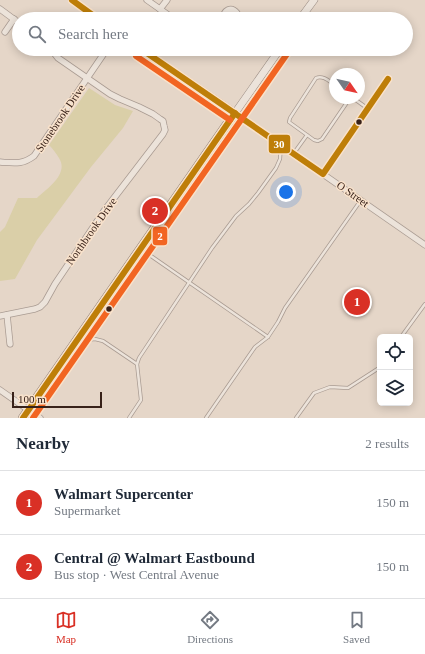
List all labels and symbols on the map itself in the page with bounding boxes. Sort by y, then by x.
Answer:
north arrow [329,68,365,104]
street label: Stonebrook Drive [33,82,87,154]
unlabelled marker [354,117,364,127]
line badge: 30 [268,134,291,154]
text: 30 [274,138,285,150]
street label: O Street [335,179,371,209]
your location [276,182,296,202]
street label: Northbrook Drive [63,195,119,267]
pin: 2 [142,196,168,226]
line badge: 2 [152,226,168,246]
text: 2 [157,230,163,242]
pin: 1 [344,287,370,317]
unlabelled marker [104,304,114,314]
scale bar [12,390,102,409]

